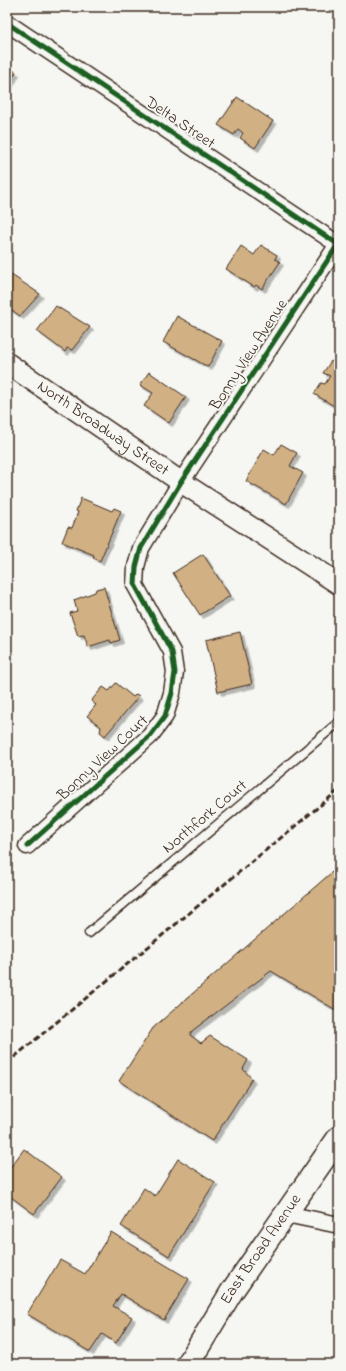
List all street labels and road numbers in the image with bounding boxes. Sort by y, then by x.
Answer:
street label: Delta Street [139,90,220,156]
street label: Bonny View Avenue [203,294,294,416]
street label: North Broadway Street [32,375,174,483]
street label: Bonny View Court [51,709,154,807]
street label: Northfork Court [157,774,253,860]
street label: East Broad Avenue [215,1189,308,1309]

